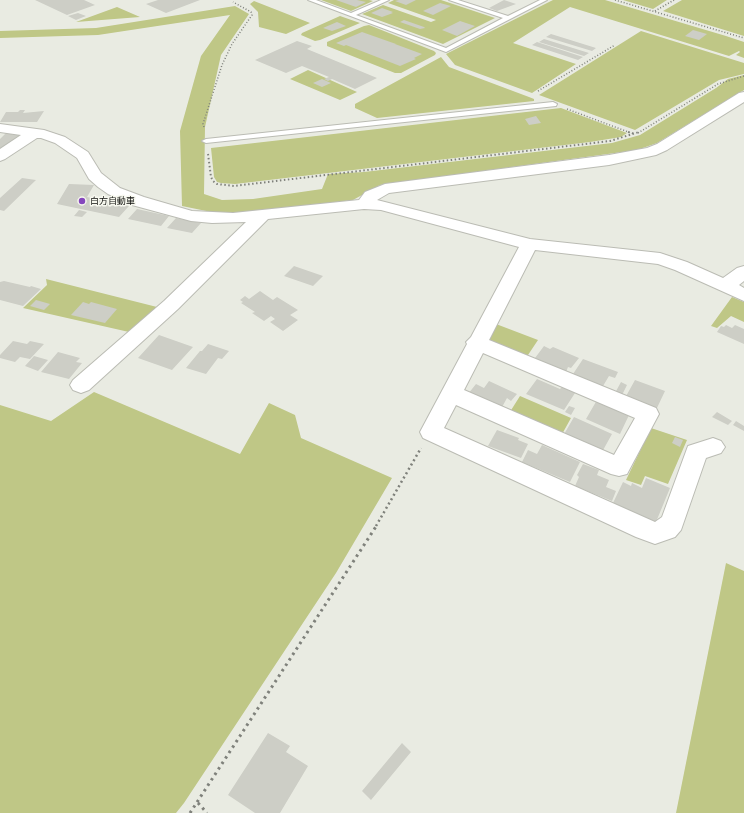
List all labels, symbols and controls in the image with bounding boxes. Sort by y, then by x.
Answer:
marker: 白方自動車 [77,196,87,206]
place label: 白方自動車 [90,196,135,206]

